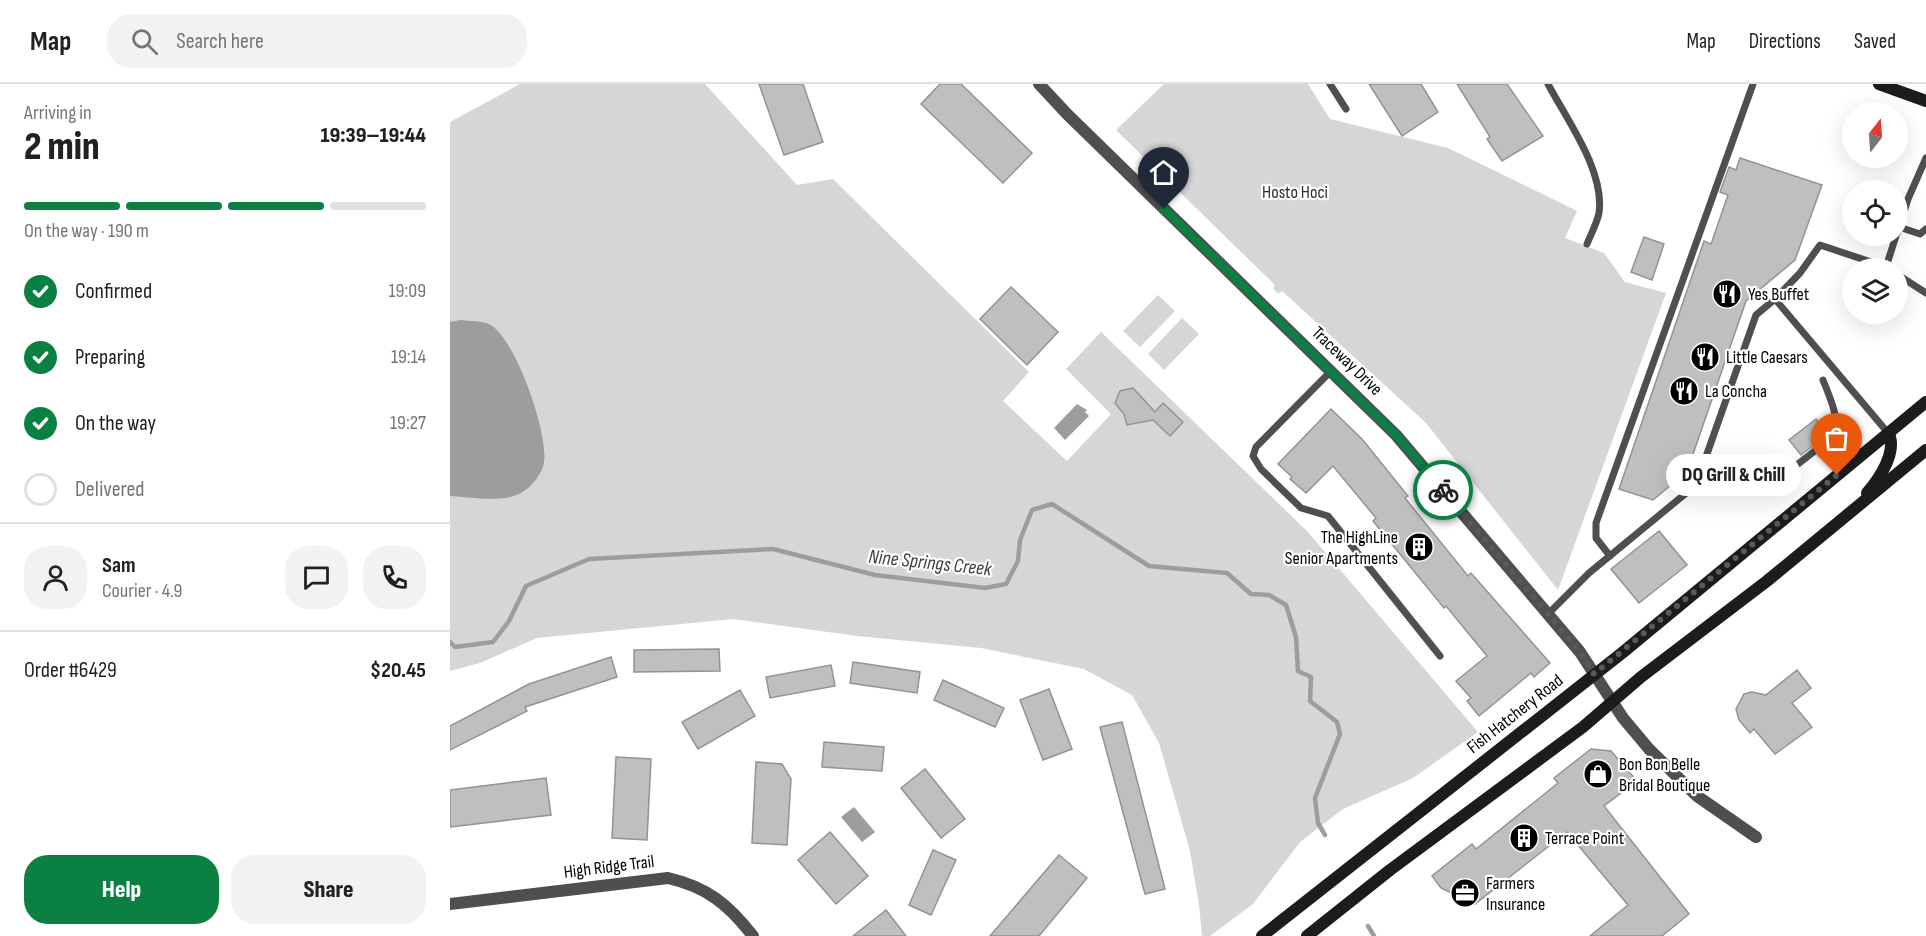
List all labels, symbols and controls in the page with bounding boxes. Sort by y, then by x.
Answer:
search box [107,14,527,68]
text: Map [30,25,71,58]
icon: search [128,25,161,58]
text: Search here [176,28,264,55]
text: Map [1686,29,1716,54]
text: Directions [1749,29,1821,54]
text: Saved [1854,29,1896,54]
text: Arriving in [24,101,92,125]
north arrow [1842,102,1908,168]
map controls [1842,102,1908,324]
text: 19:39–19:44 [321,122,426,149]
text: 2 min [24,124,100,171]
pin [1138,147,1189,209]
icon: home [1147,156,1180,189]
button: locate [1842,180,1908,246]
park label: Hosto Hoci [1262,182,1328,203]
text: On the way · 190 m [24,219,149,243]
button: layers [1842,258,1908,324]
icon: check [24,275,57,308]
text: Confirmed [75,278,152,305]
restaurant icon: Yes Buffet [1711,278,1743,310]
text: 19:09 [389,279,426,303]
place label: Yes Buffet [1748,284,1810,305]
street label: Traceway Drive [1307,322,1387,400]
icon: check [24,341,57,374]
restaurant icon: Little Caesars [1689,341,1721,373]
text: Preparing [75,344,145,371]
text: 19:14 [391,345,426,369]
place label: Little Caesars [1726,347,1808,368]
restaurant icon: La Concha [1668,375,1700,407]
place label: La Concha [1705,381,1767,402]
icon: check [24,407,57,440]
text: On the way [75,410,156,437]
text: 19:27 [390,411,426,435]
pin [1811,413,1862,475]
icon: bag [1820,422,1853,455]
callout: DQ Grill & Chill [1666,454,1801,496]
courier [1413,460,1473,520]
text: DQ Grill & Chill [1682,463,1785,487]
icon: bike [1427,474,1460,507]
text: Delivered [75,476,144,503]
place label: The HighLine Senior Apartments [1285,527,1398,569]
building icon: The HighLine Senior Apartments [1403,531,1435,563]
water label: Nine Springs Creek [867,545,993,581]
button: person [24,546,87,609]
button: chat [285,546,348,609]
button: phone [363,546,426,609]
text: Sam [102,552,136,579]
text: Courier · 4.9 [102,579,182,603]
text: Order #6429 [24,657,117,684]
text: $20.45 [370,657,426,684]
street label: Fish Hatchery Road [1463,670,1567,758]
place label: Bon Bon Belle Bridal Boutique [1619,754,1710,796]
shop icon: Bon Bon Belle Bridal Boutique [1582,758,1614,790]
building icon: Terrace Point [1508,822,1540,854]
place label: Terrace Point [1545,828,1625,849]
street label: High Ridge Trail [563,851,655,883]
button: Help [24,855,219,924]
button: Share [231,855,426,924]
place label: Farmers Insurance [1486,873,1545,915]
office icon: Farmers Insurance [1449,877,1481,909]

